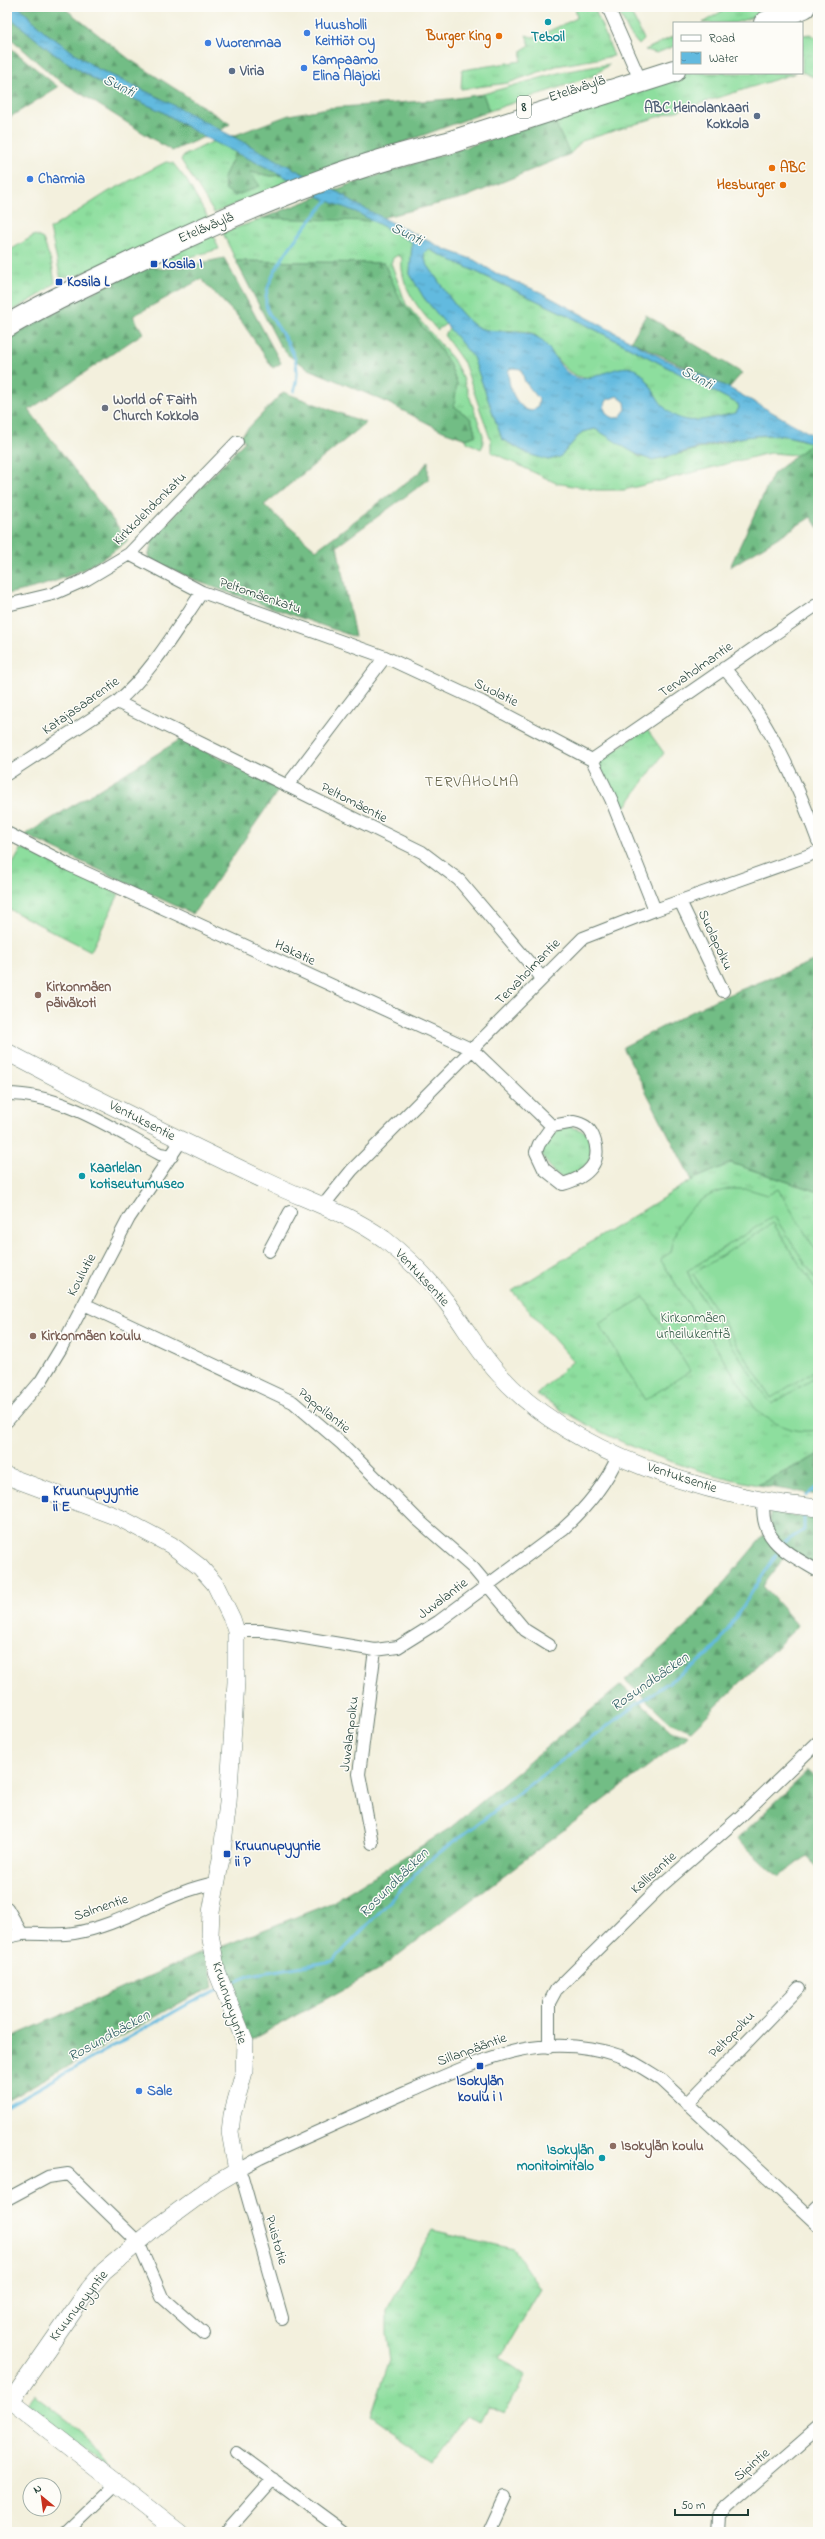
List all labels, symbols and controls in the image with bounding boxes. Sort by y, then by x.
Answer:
place label: Huusholli Keittiöt Oy [315,15,375,54]
marker: Teboil [543,17,553,27]
legend [673,22,803,74]
place label: Burger King [425,26,492,49]
place label: Teboil [531,27,566,48]
marker: Huusholli Keittiöt Oy [302,28,312,38]
text: Road [709,30,735,48]
marker: Burger King [494,31,504,41]
place label: Vuorenmaa [215,33,282,54]
marker: Vuorenmaa [203,38,213,48]
place label: Kampaamo Elina Alajoki [312,50,381,87]
text: Water [709,50,738,68]
place label: Viria [239,61,265,82]
marker: Kampaamo Elina Alajoki [299,63,309,73]
marker: Viria [227,66,237,76]
water label: Sunti [99,69,140,104]
street label: Eteläväylä [546,70,608,109]
road number: 8 [517,96,531,118]
place label: ABC Heinolankaari Kokkola [644,98,749,135]
marker: ABC Heinolankaari Kokkola [752,111,762,121]
place label: ABC [780,158,806,179]
marker: ABC [767,163,777,173]
place label: Charmia [38,169,86,190]
marker: Charmia [25,174,35,184]
place label: Hesburger [717,175,776,198]
marker: Hesburger [778,180,788,190]
street label: Eteläväylä [175,207,237,250]
water label: Sunti [387,217,428,252]
place label: Kosila I [162,254,202,275]
marker: Kosila I [149,259,159,269]
place label: Kosila L [67,272,110,293]
marker: Kosila L [54,277,64,287]
water label: Sunti [677,360,718,396]
place label: World of Faith Church Kokkola [113,390,199,427]
marker: World of Faith Church Kokkola [100,403,110,413]
street label: Kirkkolehdonkatu [108,467,192,551]
street label: Peltomäenkatu [216,572,304,620]
street label: Tervaholmantie [655,636,738,703]
street label: Katajasaarentie [38,671,125,740]
street label: Suolatie [470,673,522,713]
district label: TERVAHOLMA [425,771,519,793]
street label: Peltomäentie [317,777,392,829]
street label: Suolapolku [692,906,738,974]
street label: Tervaholmantie [490,933,566,1010]
street label: Hakatie [271,934,320,972]
place label: Kirkonmäen päiväkoti [46,977,111,1014]
marker: Kirkonmäen päiväkoti [33,990,43,1000]
street label: Ventuksentie [104,1095,180,1147]
place label: Kaarlelan kotiseutumuseo [90,1158,184,1195]
marker: Kaarlelan kotiseutumuseo [77,1171,87,1181]
street label: Ventuksentie [389,1244,455,1312]
street label: Koulutie [62,1249,102,1300]
park label: Kirkonmäen urheilukenttä [656,1308,730,1345]
place label: Kirkonmäen koulu [41,1326,141,1347]
marker: Kirkonmäen koulu [28,1331,38,1341]
street label: Pappilantie [293,1383,356,1439]
street label: Ventuksentie [643,1457,720,1499]
place label: Kruunupyyntie ii E [53,1481,139,1518]
marker: Kruunupyyntie ii E [40,1494,50,1504]
street label: Juvalantie [413,1573,473,1625]
water label: Rosundbäcken [606,1647,694,1717]
street label: Juvalanpolku [335,1695,365,1773]
place label: Kruunupyyntie ii P [235,1836,321,1873]
water label: Rosundbäcken [354,1843,434,1923]
street label: Kallisentie [626,1846,682,1899]
marker: Kruunupyyntie ii P [222,1849,232,1859]
street label: Salmentie [71,1889,132,1927]
street label: Kruunupyyntie [205,1959,252,2048]
water label: Rosundbäcken [64,2004,155,2068]
street label: Peltopolku [704,2007,760,2063]
street label: Sillanpääntie [434,2027,511,2072]
marker: Isokylän koulu i I [475,2061,485,2071]
place label: Isokylän koulu i I [456,2071,504,2108]
place label: Sale [147,2081,173,2102]
marker: Sale [134,2086,144,2096]
place label: Isokylän koulu [621,2136,704,2159]
place label: Isokylän monitoimitalo [517,2140,594,2177]
marker: Isokylän koulu [608,2141,618,2151]
marker: Isokylän monitoimitalo [597,2153,607,2163]
street label: Puistotie [259,2213,293,2268]
street label: Kruunupyyntie [44,2265,115,2347]
street label: Sipintie [729,2443,775,2487]
north arrow [22,2477,62,2517]
text: N [31,2480,45,2498]
scale bar [675,2491,748,2517]
text: 50 m [681,2497,705,2515]

